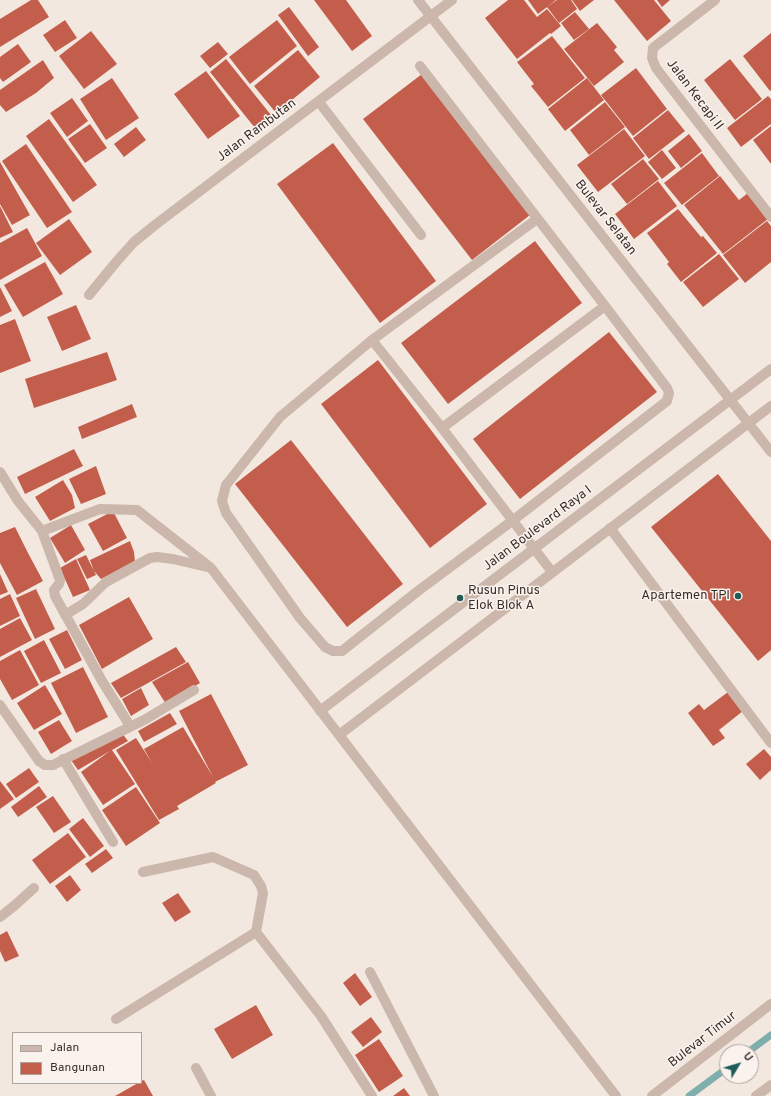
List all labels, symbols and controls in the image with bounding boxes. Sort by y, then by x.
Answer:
street label: Jalan Kecapi II [662,57,726,133]
street label: Jalan Rambutan [214,96,300,166]
street label: Bulevar Selatan [571,177,639,259]
street label: Jalan Boulevard Raya I [481,483,595,575]
place label: Rusun Pinus Elok Blok A [468,583,540,614]
place label: Apartemen TPI [641,588,730,604]
marker: Apartemen TPI [733,591,743,601]
marker: Rusun Pinus Elok Blok A [455,593,465,603]
street label: Bulevar Timur [666,1009,740,1071]
legend [12,1032,142,1084]
text: Jalan [50,1040,79,1056]
north arrow [719,1044,759,1084]
text: U [740,1050,756,1065]
text: Bangunan [50,1060,105,1076]

